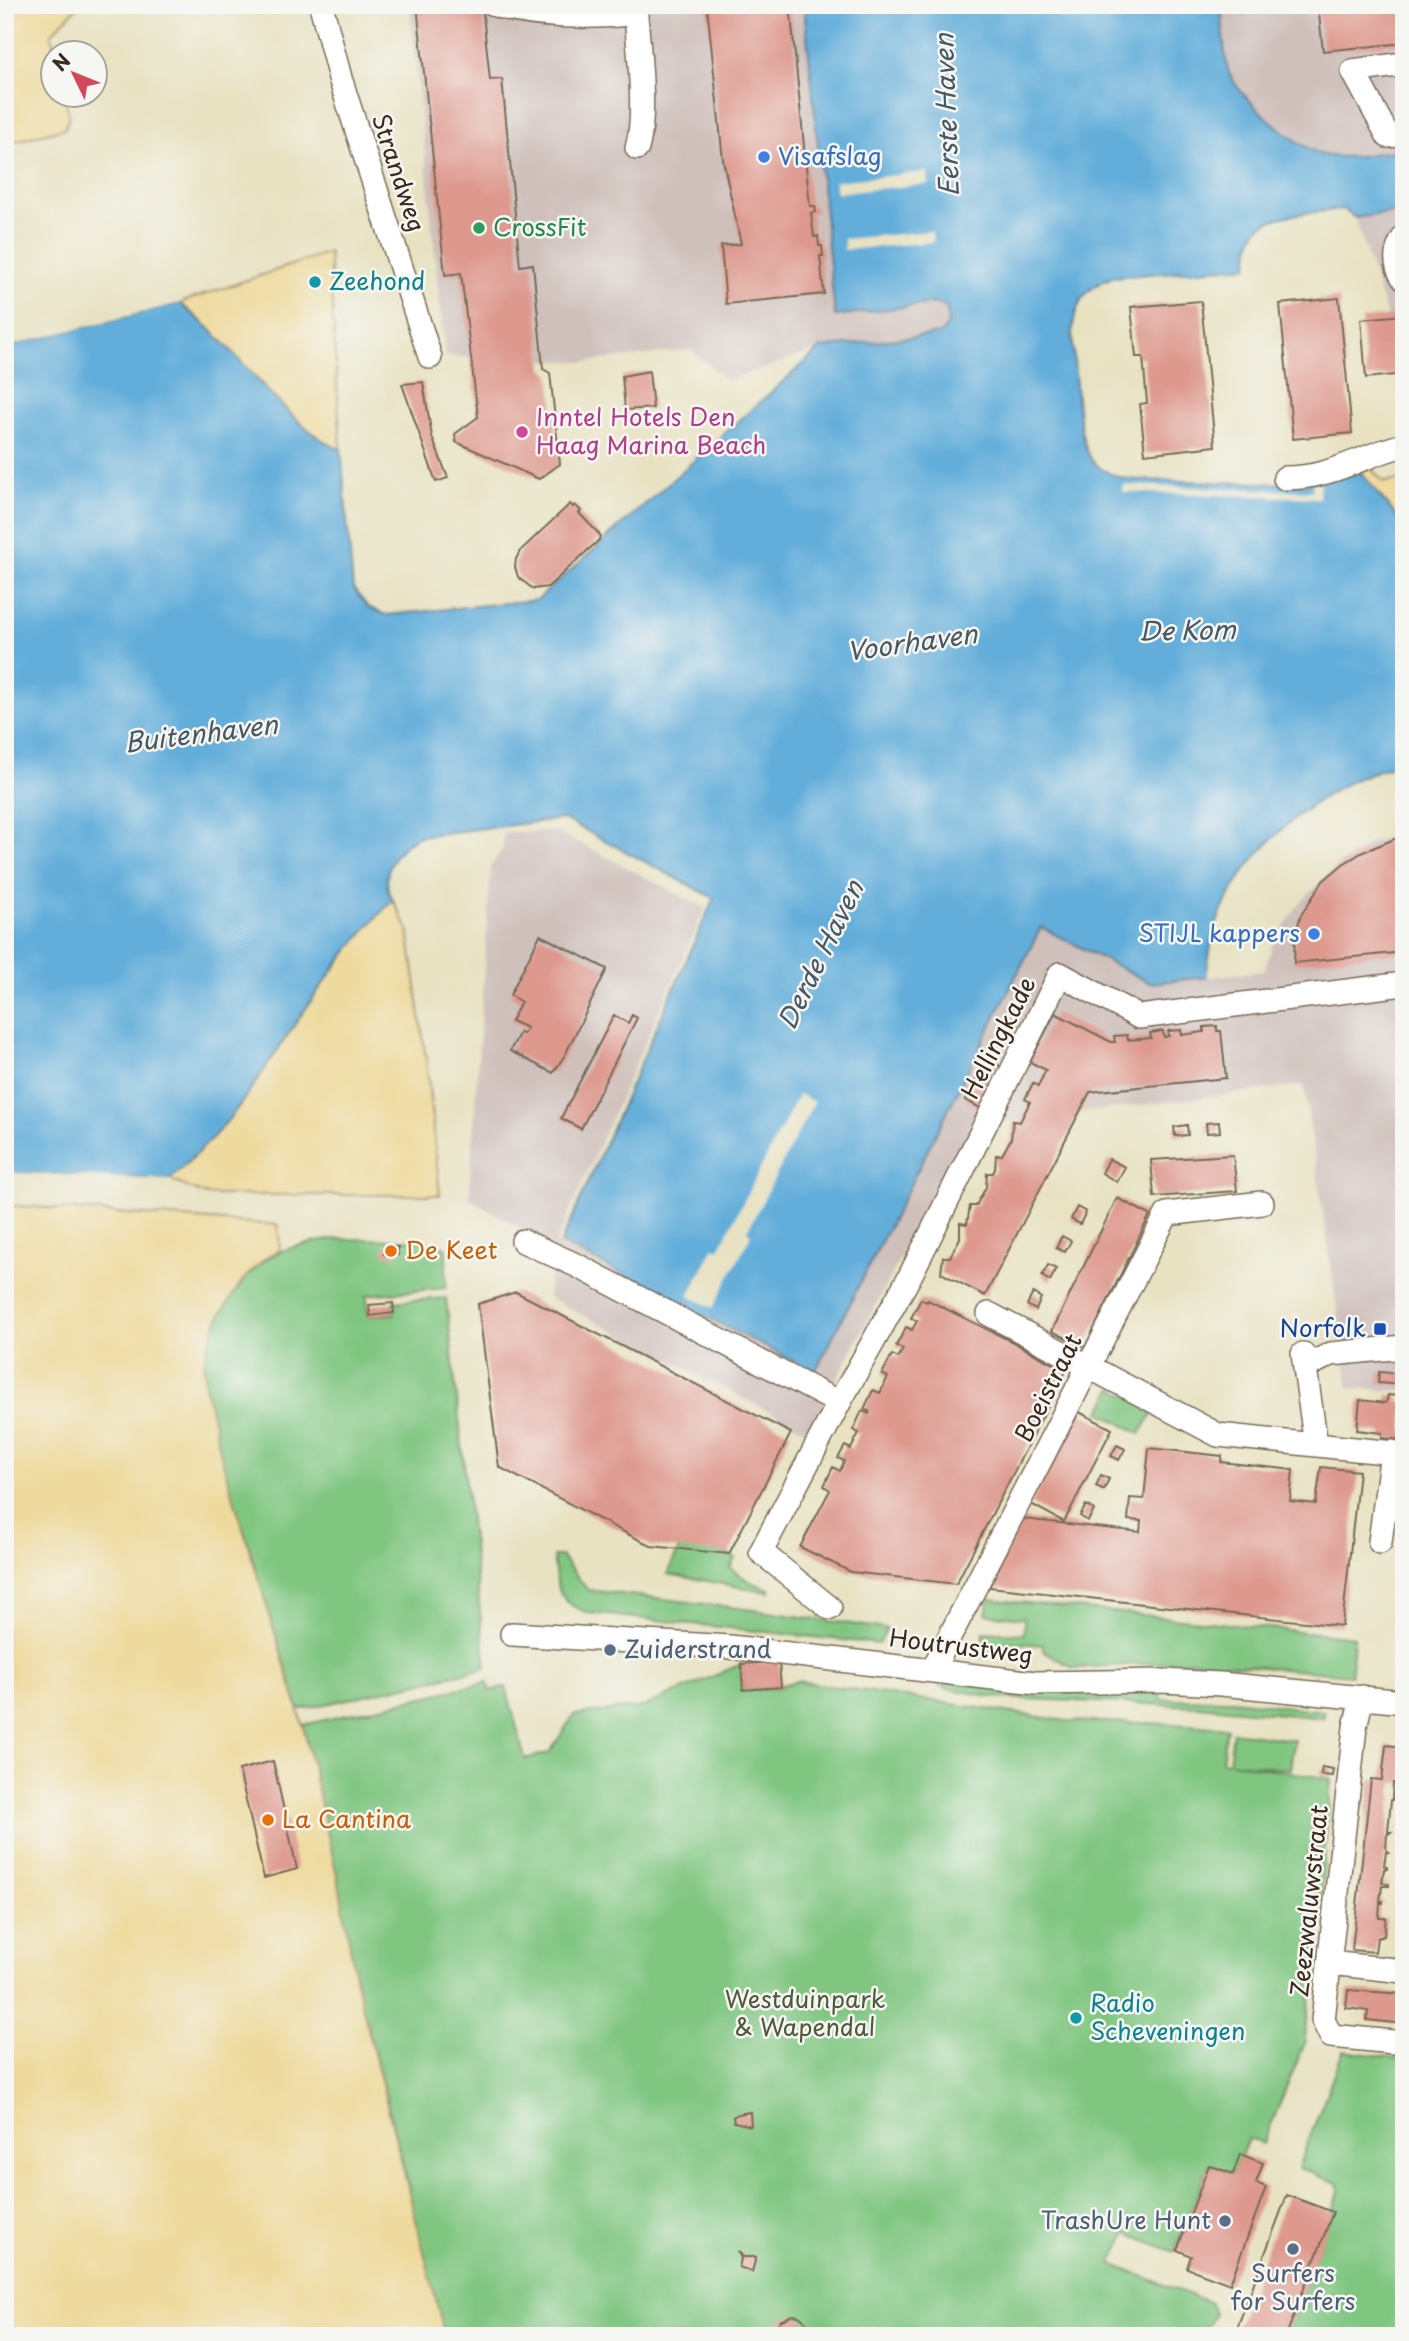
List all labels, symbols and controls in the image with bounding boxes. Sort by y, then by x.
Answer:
water label: Eerste Haven [923,32,968,197]
north arrow [38,38,108,108]
text: N [45,47,76,77]
street label: Strandweg [364,108,436,236]
place label: Visafslag [778,137,882,173]
marker: Visafslag [756,149,772,165]
place label: CrossFit [493,208,587,244]
marker: CrossFit [471,220,487,236]
place label: Zeehond [329,262,425,298]
marker: Zeehond [307,274,323,290]
place label: Inntel Hotels Den Haag Marina Beach [536,398,766,462]
marker: Inntel Hotels Den Haag Marina Beach [514,424,530,440]
water label: De Kom [1138,609,1237,650]
water label: Voorhaven [844,613,981,670]
water label: Buitenhaven [122,704,281,761]
water label: Derde Haven [767,872,873,1035]
place label: STIJL kappers [1139,914,1300,950]
marker: STIJL kappers [1306,926,1322,942]
street label: Hellingkade [951,970,1043,1105]
place label: De Keet [405,1231,498,1267]
marker: De Keet [383,1243,399,1259]
place label: Norfolk [1280,1309,1366,1345]
marker: Norfolk [1372,1321,1388,1337]
street label: Boeistraat [1005,1326,1090,1448]
street label: Houtrustweg [887,1618,1035,1672]
place label: Zuiderstrand [624,1630,772,1666]
marker: Zuiderstrand [602,1642,618,1658]
place label: La Cantina [282,1800,411,1836]
street label: Zeezwaluwstraat [1280,1803,1336,1999]
marker: La Cantina [260,1812,276,1828]
park label: Westduinpark & Wapendal [725,1980,885,2044]
place label: Radio Scheveningen [1090,1984,1246,2048]
marker: Radio Scheveningen [1068,2010,1084,2026]
place label: TrashUre Hunt [1041,2201,1211,2237]
marker: TrashUre Hunt [1217,2213,1233,2229]
marker: Surfers for Surfers [1285,2241,1301,2257]
place label: Surfers for Surfers [1231,2254,1355,2318]

